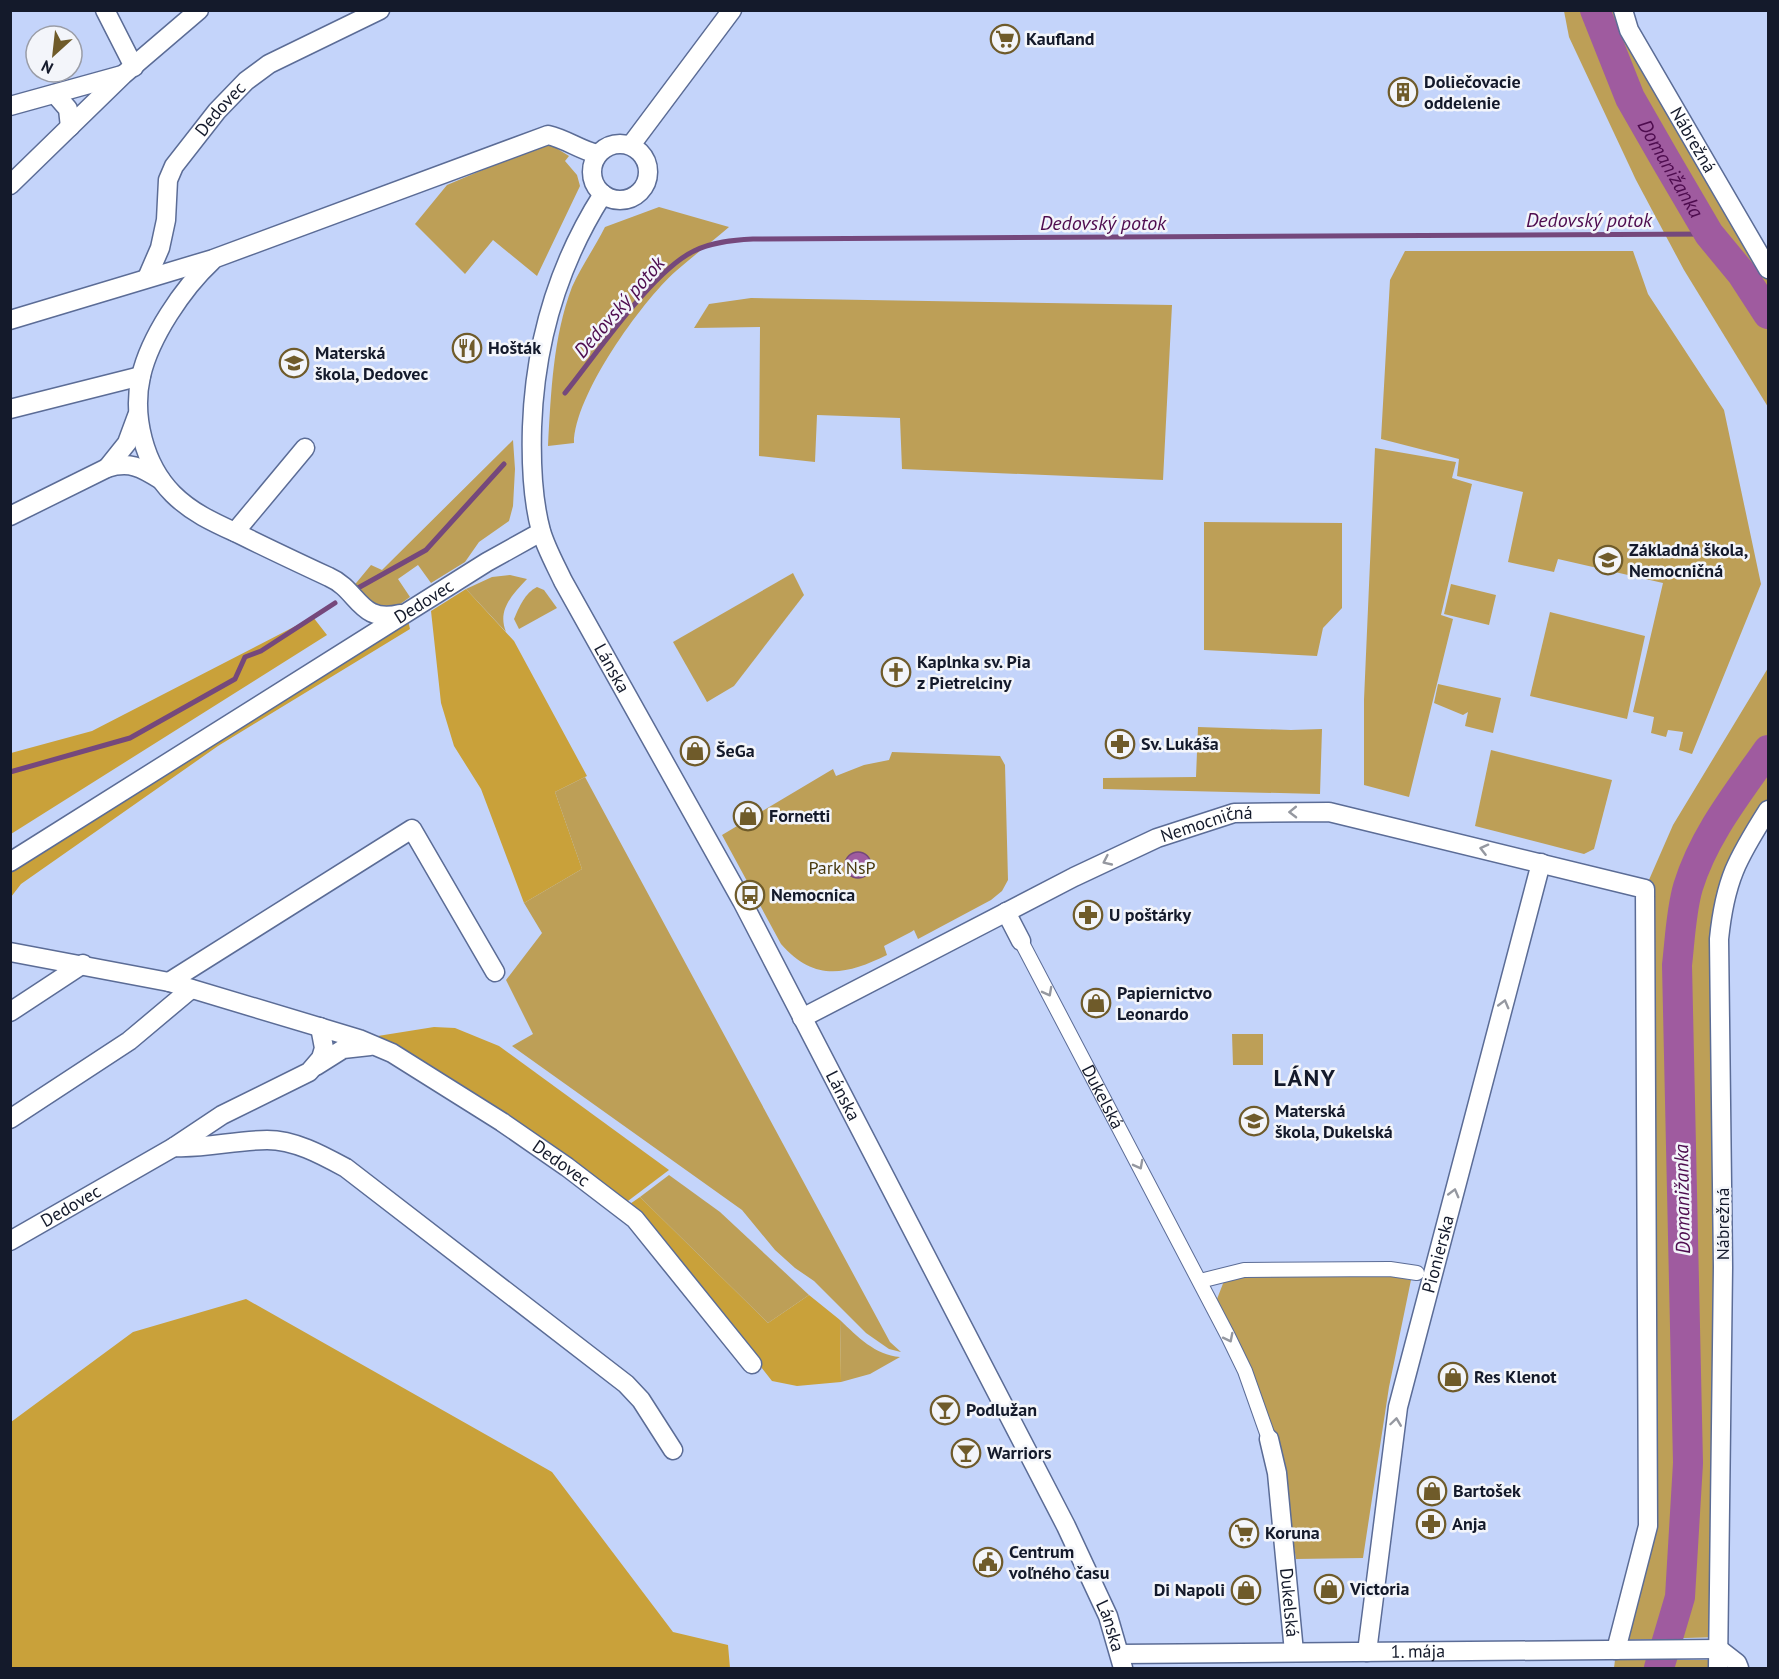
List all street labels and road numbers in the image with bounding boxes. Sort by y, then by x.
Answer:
street label: Dedovec [190,76,250,141]
street label: Nábrežná [1665,102,1722,177]
street label: Dedovec [390,574,458,628]
street label: Lánska [589,639,635,697]
street label: Nemocničná [1157,801,1253,847]
street label: Dukelská [1077,1061,1129,1133]
street label: Lánska [821,1067,866,1124]
street label: Dedovec [528,1135,595,1191]
street label: Dedovec [36,1179,105,1232]
street label: Nábrežná [1711,1188,1734,1260]
street label: Pionierska [1416,1213,1459,1295]
street label: Dukelská [1275,1567,1305,1638]
street label: Lánska [1091,1596,1130,1654]
street label: 1. mája [1391,1639,1445,1663]

